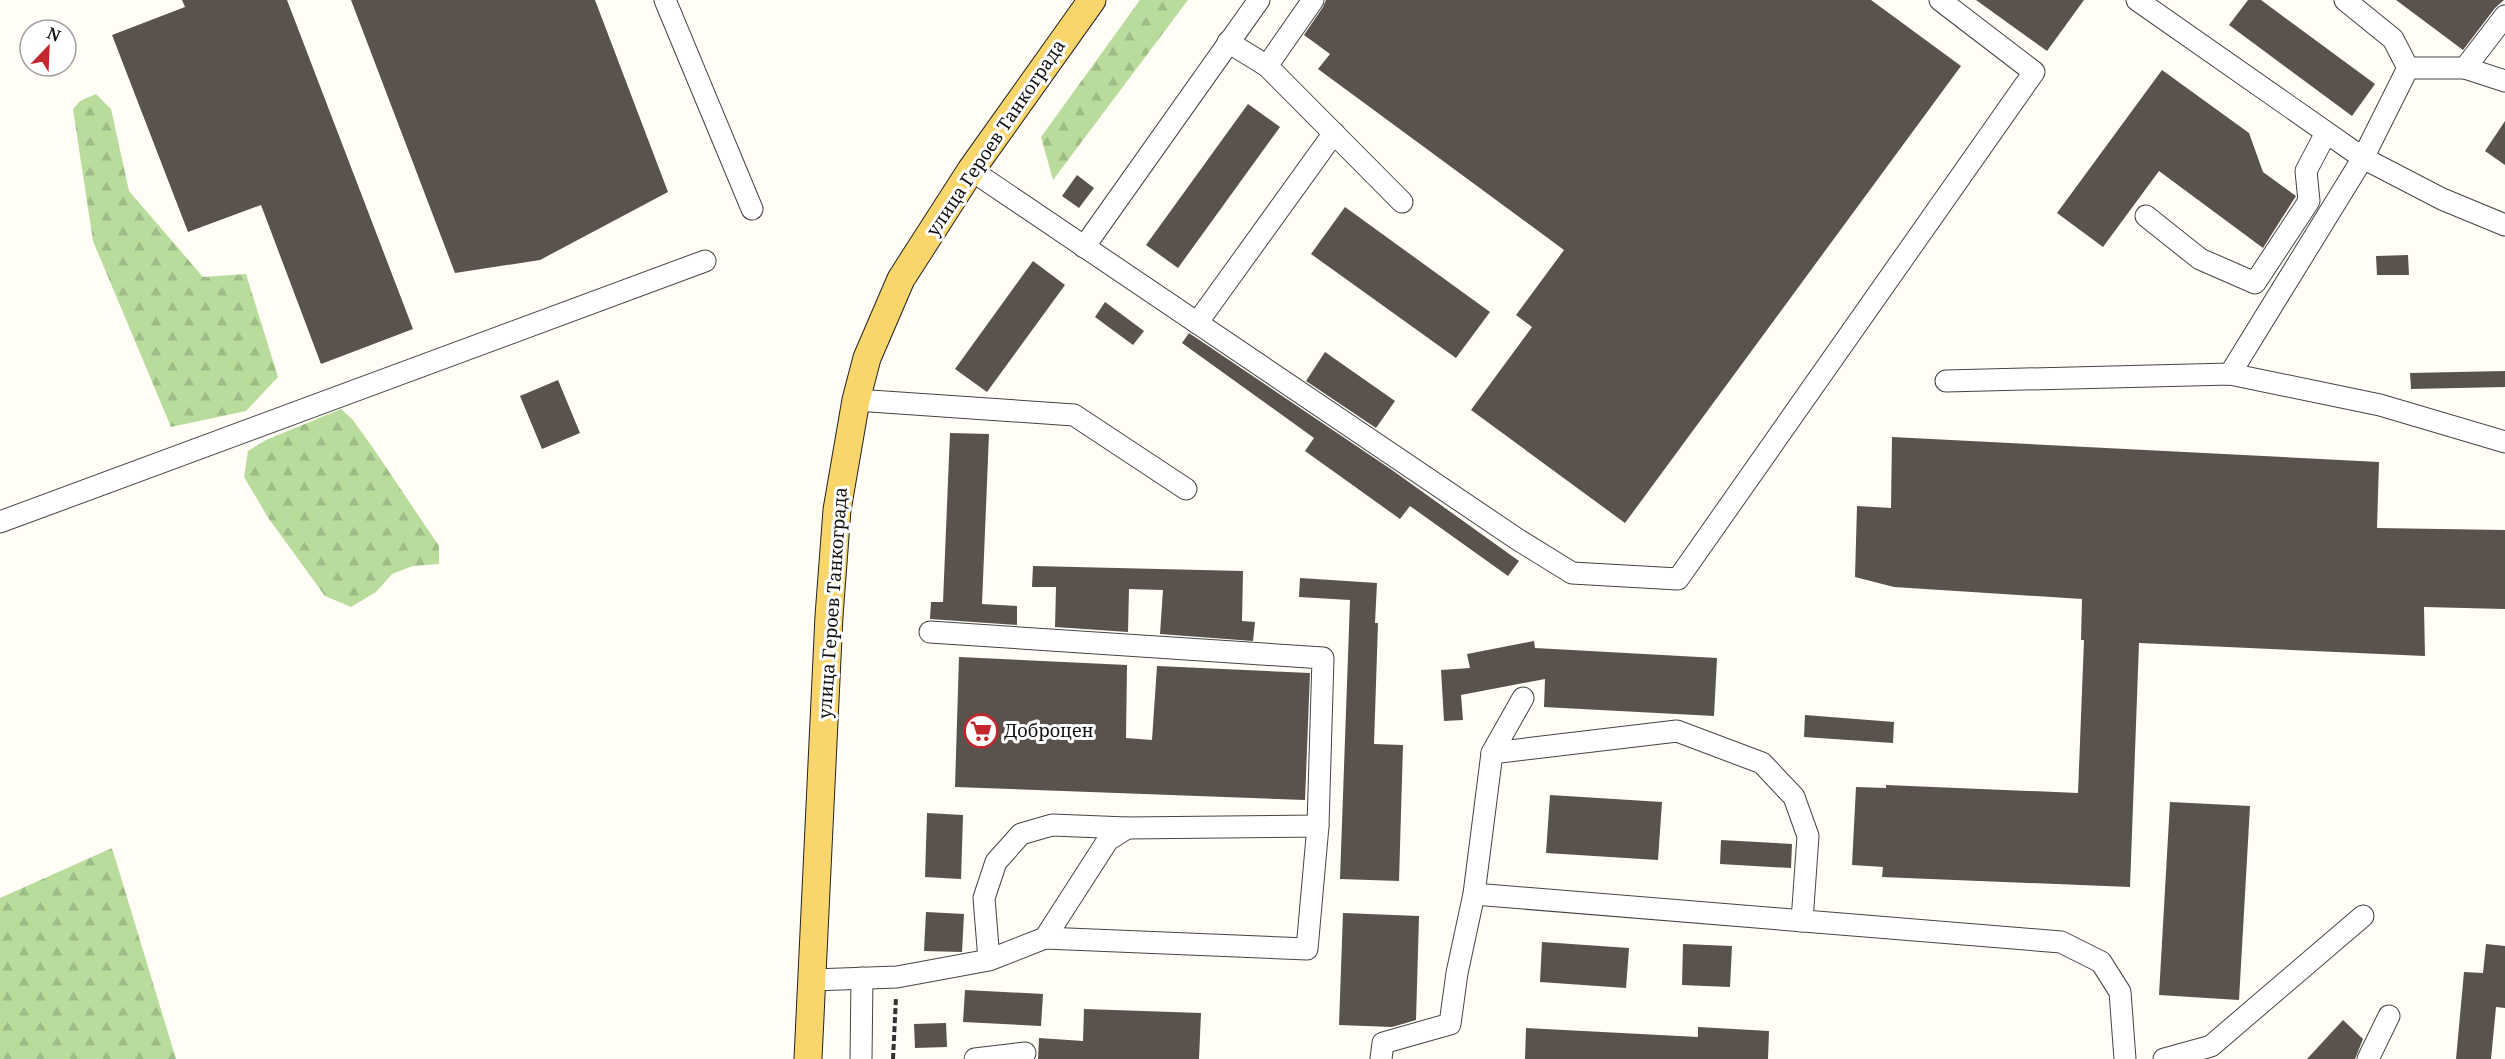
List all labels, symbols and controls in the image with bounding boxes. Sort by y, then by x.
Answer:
north arrow [18,18,78,78]
text: N [44,22,64,47]
street label: улица Героев Танкограда [920,34,1070,240]
street label: улица Героев Танкограда [812,486,852,720]
supermarket icon: Доброцен [963,713,999,749]
place label: Доброцен [1004,718,1094,742]

